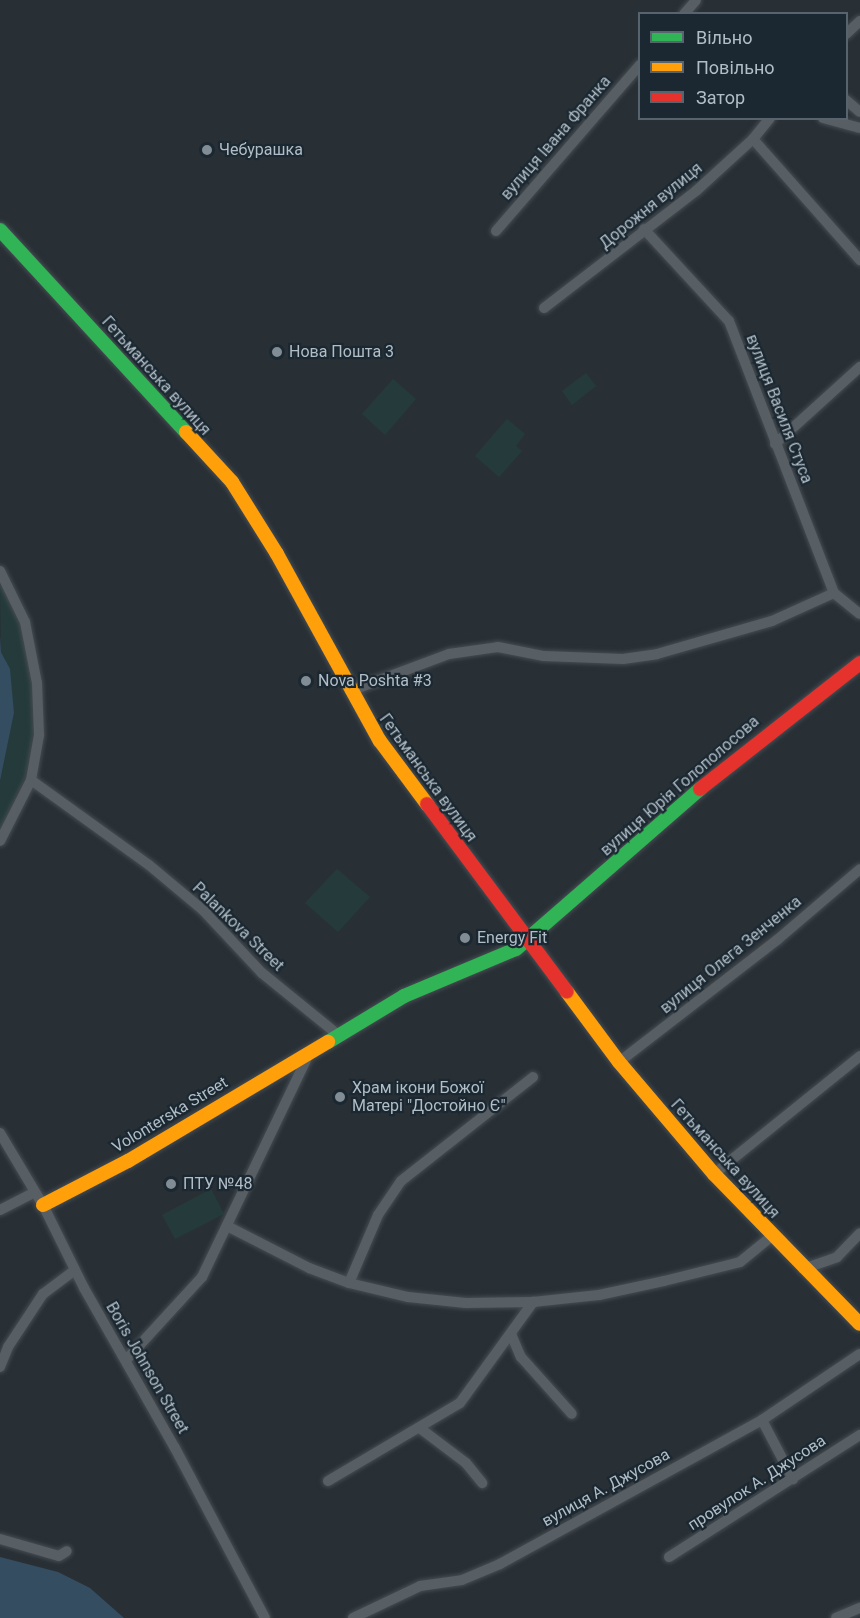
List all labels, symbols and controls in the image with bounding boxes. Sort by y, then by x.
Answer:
legend [638,12,848,120]
text: Вільно [696,27,752,48]
text: Повільно [696,57,775,78]
street label: вулиця Івана Франка [497,72,615,204]
text: Затор [696,87,745,108]
place label: Чебурашка [219,140,303,160]
marker: Чебурашка [200,143,214,157]
street label: Дорожня вулиця [596,159,706,253]
street label: Гетьманська вулиця [97,313,215,439]
street label: вулиця Василя Стуса [742,332,816,486]
place label: Нова Пошта 3 [289,342,394,362]
marker: Нова Пошта 3 [270,345,284,359]
place label: Nova Poshta #3 [318,671,432,691]
marker: Nova Poshta #3 [299,674,313,688]
street label: Гетьманська вулиця [375,710,481,846]
street label: вулиця Юрія Голополосова [597,712,763,860]
street label: Palankova Street [188,878,288,976]
street label: вулиця Олега Зенченка [656,892,806,1018]
place label: Energy Fit [477,928,547,948]
marker: Energy Fit [458,931,472,945]
street label: Volonterska Street [109,1073,231,1157]
place label: Храм ікони Божої Матері "Достойно Є" [352,1078,506,1116]
marker: Храм ікони Божої Матері "Достойно Є" [333,1090,347,1104]
street label: Гетьманська вулиця [666,1096,784,1222]
place label: ПТУ №48 [183,1174,252,1194]
marker: ПТУ №48 [164,1177,178,1191]
street label: Boris Johnson Street [102,1299,192,1437]
street label: провулок А. Джусова [685,1431,829,1535]
street label: вулиця А. Джусова [539,1445,673,1531]

